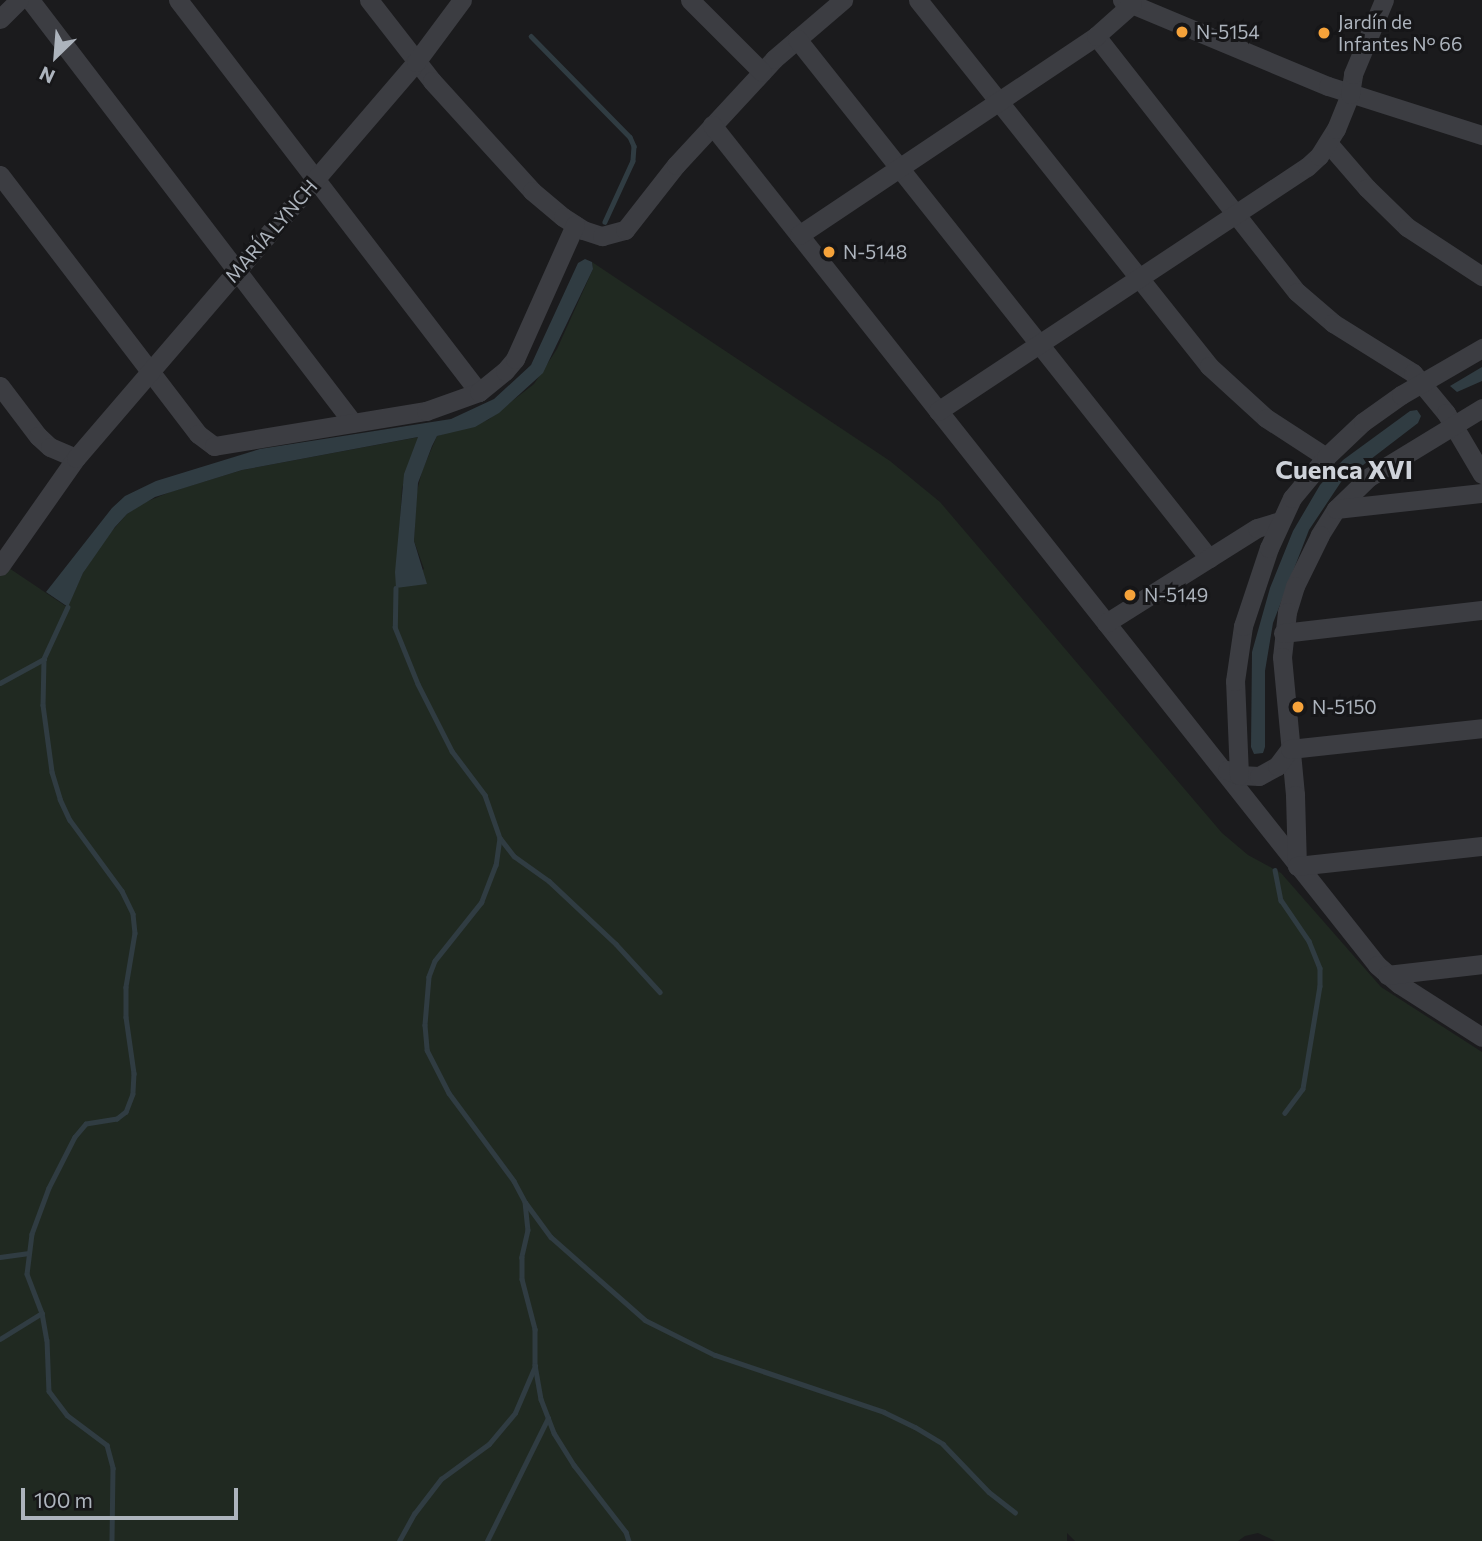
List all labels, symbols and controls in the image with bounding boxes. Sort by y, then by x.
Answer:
place label: Jardín de Infantes N° 66 [1338,11,1462,55]
north arrow [21,21,91,91]
place label: N-5154 [1196,21,1260,43]
marker: N-5154 [1174,24,1190,40]
marker: Jardín de Infantes N° 66 [1316,25,1332,41]
text: N [36,62,58,89]
street label: MARÍA LYNCH [220,175,322,287]
place label: N-5148 [843,241,907,263]
marker: N-5148 [821,244,837,260]
district label: Cuenca XVI [1275,453,1413,485]
place label: N-5149 [1144,584,1208,606]
marker: N-5149 [1122,587,1138,603]
place label: N-5150 [1312,696,1377,718]
marker: N-5150 [1290,699,1306,715]
scale bar [24,1474,242,1518]
text: 100 m [34,1487,93,1512]

